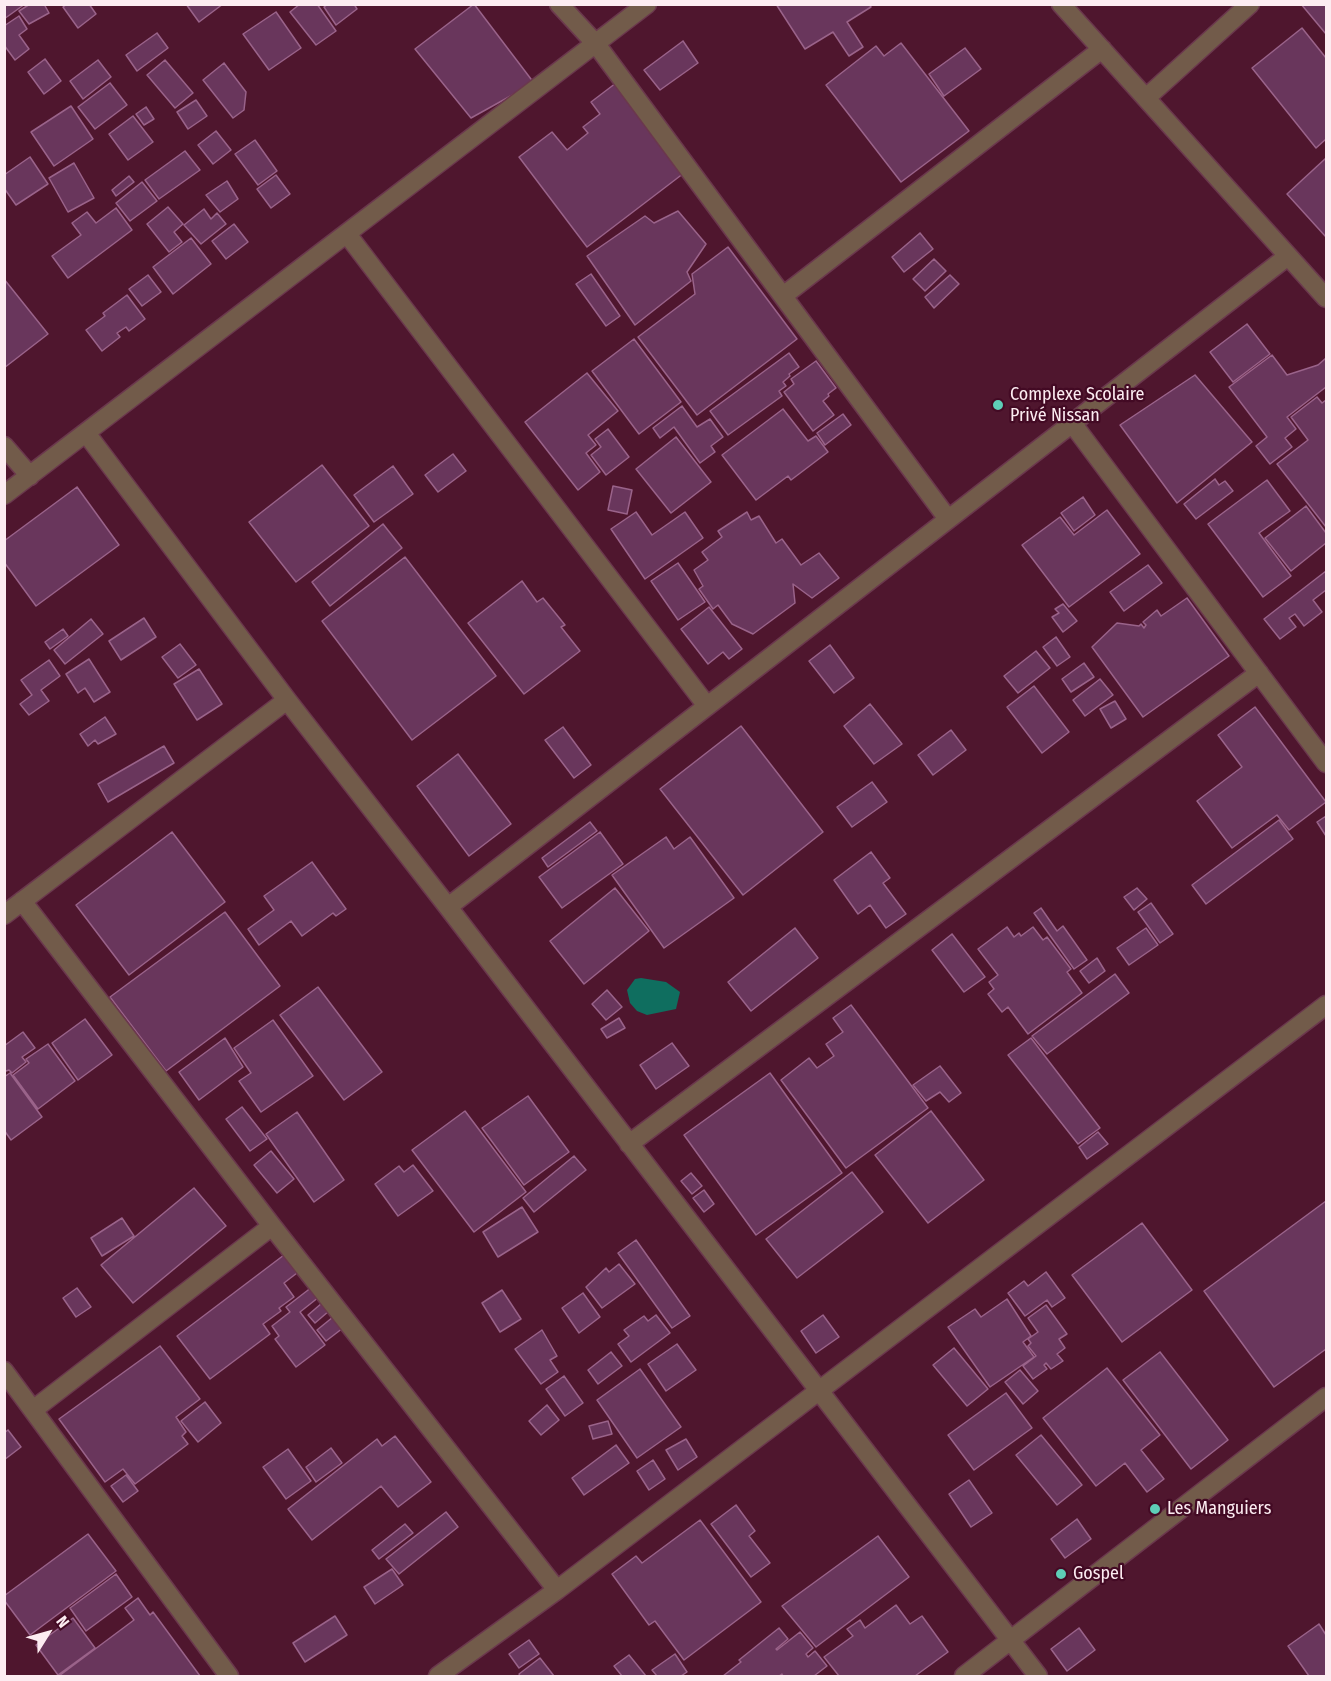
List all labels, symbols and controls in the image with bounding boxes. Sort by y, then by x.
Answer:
place label: Complexe Scolaire Privé Nissan [1010,384,1144,426]
marker: Complexe Scolaire Privé Nissan [991,398,1005,412]
place label: Les Manguiers [1167,1498,1271,1520]
marker: Les Manguiers [1148,1502,1162,1516]
place label: Gospel [1073,1563,1124,1585]
marker: Gospel [1054,1567,1068,1581]
north arrow [18,1603,78,1663]
text: N [52,1612,73,1631]

